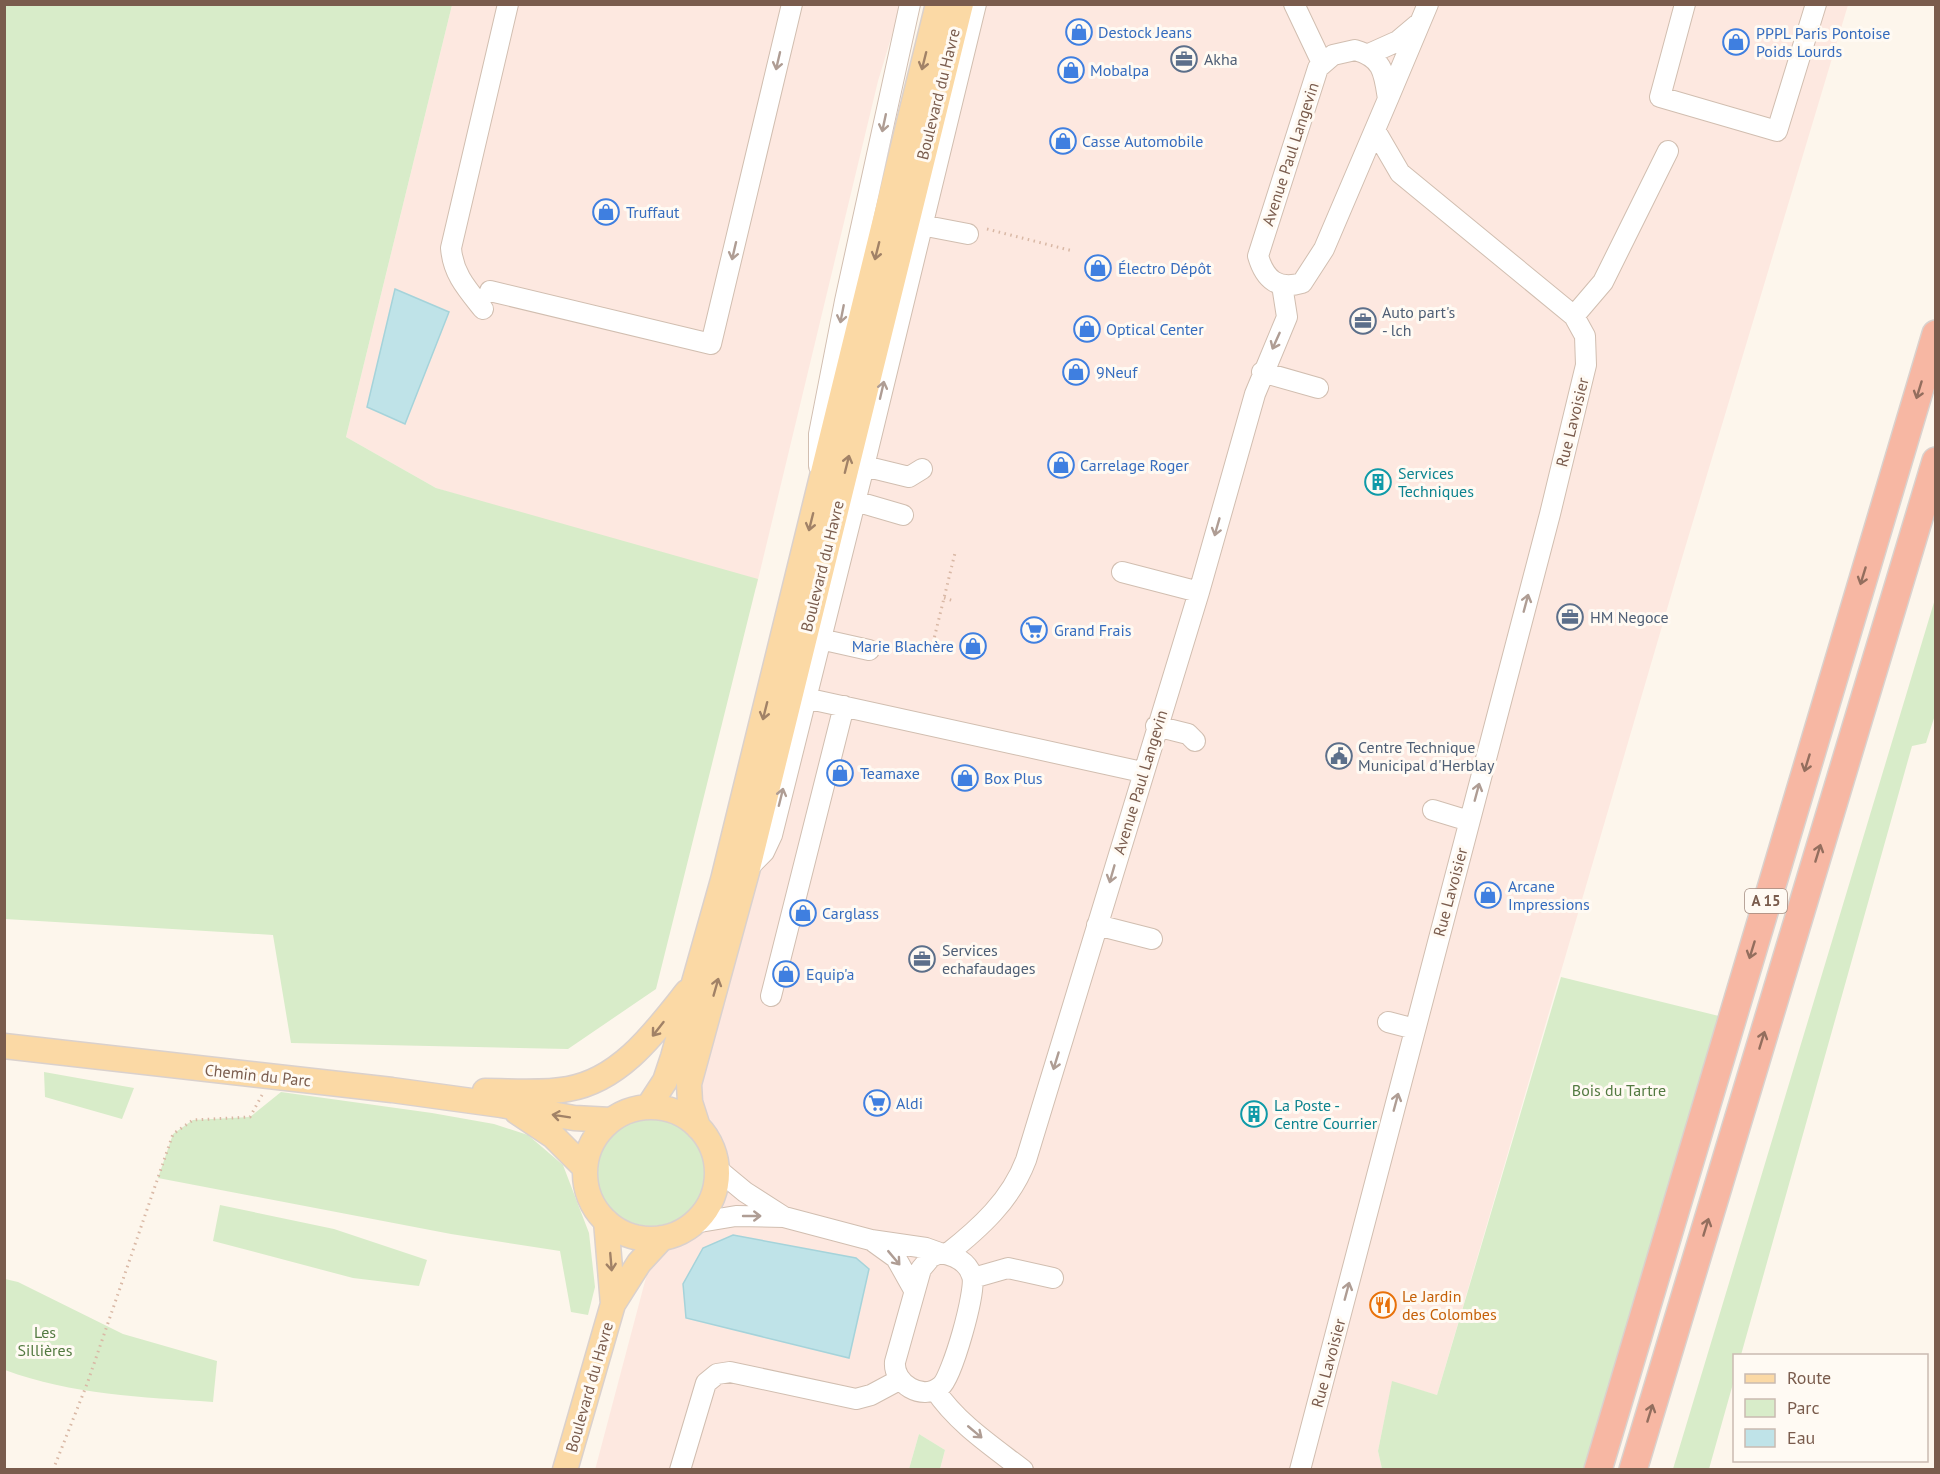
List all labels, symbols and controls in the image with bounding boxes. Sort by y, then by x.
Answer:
shop icon: Destock Jeans [1064,17,1094,47]
place label: Destock Jeans [1098,22,1192,42]
place label: PPPL Paris Pontoise Poids Lourds [1756,23,1890,61]
street label: Boulevard du Havre [912,26,964,162]
shop icon: PPPL Paris Pontoise Poids Lourds [1721,27,1751,57]
office icon: Akha [1169,44,1199,74]
place label: Akha [1204,49,1238,69]
one-way arrow [772,52,784,71]
one-way arrow [917,52,929,71]
shop icon: Mobalpa [1056,55,1086,85]
place label: Mobalpa [1090,60,1149,80]
street label: Avenue Paul Langevin [1257,80,1323,228]
one-way arrow [878,113,889,132]
shop icon: Casse Automobile [1048,126,1078,156]
place label: Casse Automobile [1082,131,1203,151]
shop icon: Truffaut [591,197,621,227]
place label: Truffaut [626,202,680,222]
one-way arrow [871,241,883,260]
one-way arrow [728,242,740,261]
shop icon: Électro Dépôt [1083,253,1113,283]
place label: Électro Dépôt [1118,258,1212,278]
place label: Auto part's - lch [1382,302,1456,340]
one-way arrow [836,303,847,323]
office icon: Auto part's - lch [1348,306,1378,336]
shop icon: Optical Center [1072,314,1102,344]
place label: Optical Center [1106,319,1204,339]
one-way arrow [1270,332,1281,350]
shop icon: 9Neuf [1061,357,1091,387]
place label: 9Neuf [1096,362,1138,382]
street label: Rue Lavoisier [1551,375,1593,469]
one-way arrow [877,380,889,399]
one-way arrow [1913,380,1924,399]
shop icon: Carrelage Roger [1046,450,1076,480]
one-way arrow [842,455,854,474]
place label: Carrelage Roger [1080,455,1189,475]
place label: Services Techniques [1398,463,1474,501]
building icon: Services Techniques [1363,467,1393,497]
street label: Boulevard du Havre [796,498,848,634]
one-way arrow [804,512,816,531]
one-way arrow [1211,517,1222,536]
one-way arrow [1857,567,1868,586]
one-way arrow [1521,594,1533,613]
office icon: HM Negoce [1555,602,1585,632]
place label: HM Negoce [1590,607,1669,627]
supermarket icon: Grand Frais [1019,615,1049,645]
place label: Grand Frais [1054,620,1132,640]
shop icon: Marie Blachère [958,631,988,661]
place label: Marie Blachère [852,636,954,656]
one-way arrow [758,701,770,720]
street label: Avenue Paul Langevin [1109,707,1171,857]
place label: Centre Technique Municipal d'Herblay [1358,737,1495,775]
public building icon: Centre Technique Municipal d'Herblay [1324,741,1354,771]
one-way arrow [1801,753,1812,772]
shop icon: Teamaxe [825,758,855,788]
place label: Teamaxe [860,763,920,783]
shop icon: Box Plus [950,763,980,793]
place label: Box Plus [984,768,1043,788]
one-way arrow [1471,782,1483,801]
one-way arrow [775,787,787,806]
one-way arrow [1813,844,1824,863]
street label: Rue Lavoisier [1429,845,1472,939]
one-way arrow [1106,864,1117,883]
place label: Arcane Impressions [1508,876,1590,914]
shop icon: Arcane Impressions [1473,880,1503,910]
road number: A 15 [1745,889,1787,913]
shop icon: Carglass [788,898,818,928]
place label: Carglass [822,903,879,923]
place label: Services echafaudages [942,940,1036,978]
one-way arrow [1746,940,1757,959]
office icon: Services echafaudages [907,944,937,974]
shop icon: Equip'a [771,959,801,989]
place label: Equip'a [806,964,854,984]
one-way arrow [711,978,722,997]
one-way arrow [651,1020,664,1036]
one-way arrow [1757,1031,1768,1050]
one-way arrow [1050,1051,1061,1070]
street label: Chemin du Parc [204,1059,312,1091]
park label: Bois du Tartre [1572,1080,1666,1100]
supermarket icon: Aldi [862,1088,892,1118]
place label: Aldi [896,1093,923,1113]
one-way arrow [1390,1093,1402,1112]
place label: La Poste - Centre Courrier [1274,1095,1378,1133]
building icon: La Poste - Centre Courrier [1239,1099,1269,1129]
one-way arrow [551,1110,571,1121]
one-way arrow [741,1210,761,1222]
one-way arrow [1701,1218,1712,1237]
one-way arrow [888,1250,901,1266]
one-way arrow [606,1252,617,1272]
one-way arrow [1341,1282,1353,1301]
place label: Le Jardin des Colombes [1402,1286,1497,1324]
restaurant icon: Le Jardin des Colombes [1368,1290,1398,1320]
street label: Rue Lavoisier [1307,1316,1350,1410]
street label: Boulevard du Havre [561,1320,617,1454]
park label: Les Sillières [18,1322,73,1360]
legend [1733,1354,1928,1462]
text: Route [1787,1366,1831,1389]
text: Parc [1787,1396,1820,1419]
one-way arrow [1645,1404,1656,1423]
one-way arrow [967,1425,982,1439]
text: Eau [1787,1426,1815,1449]

